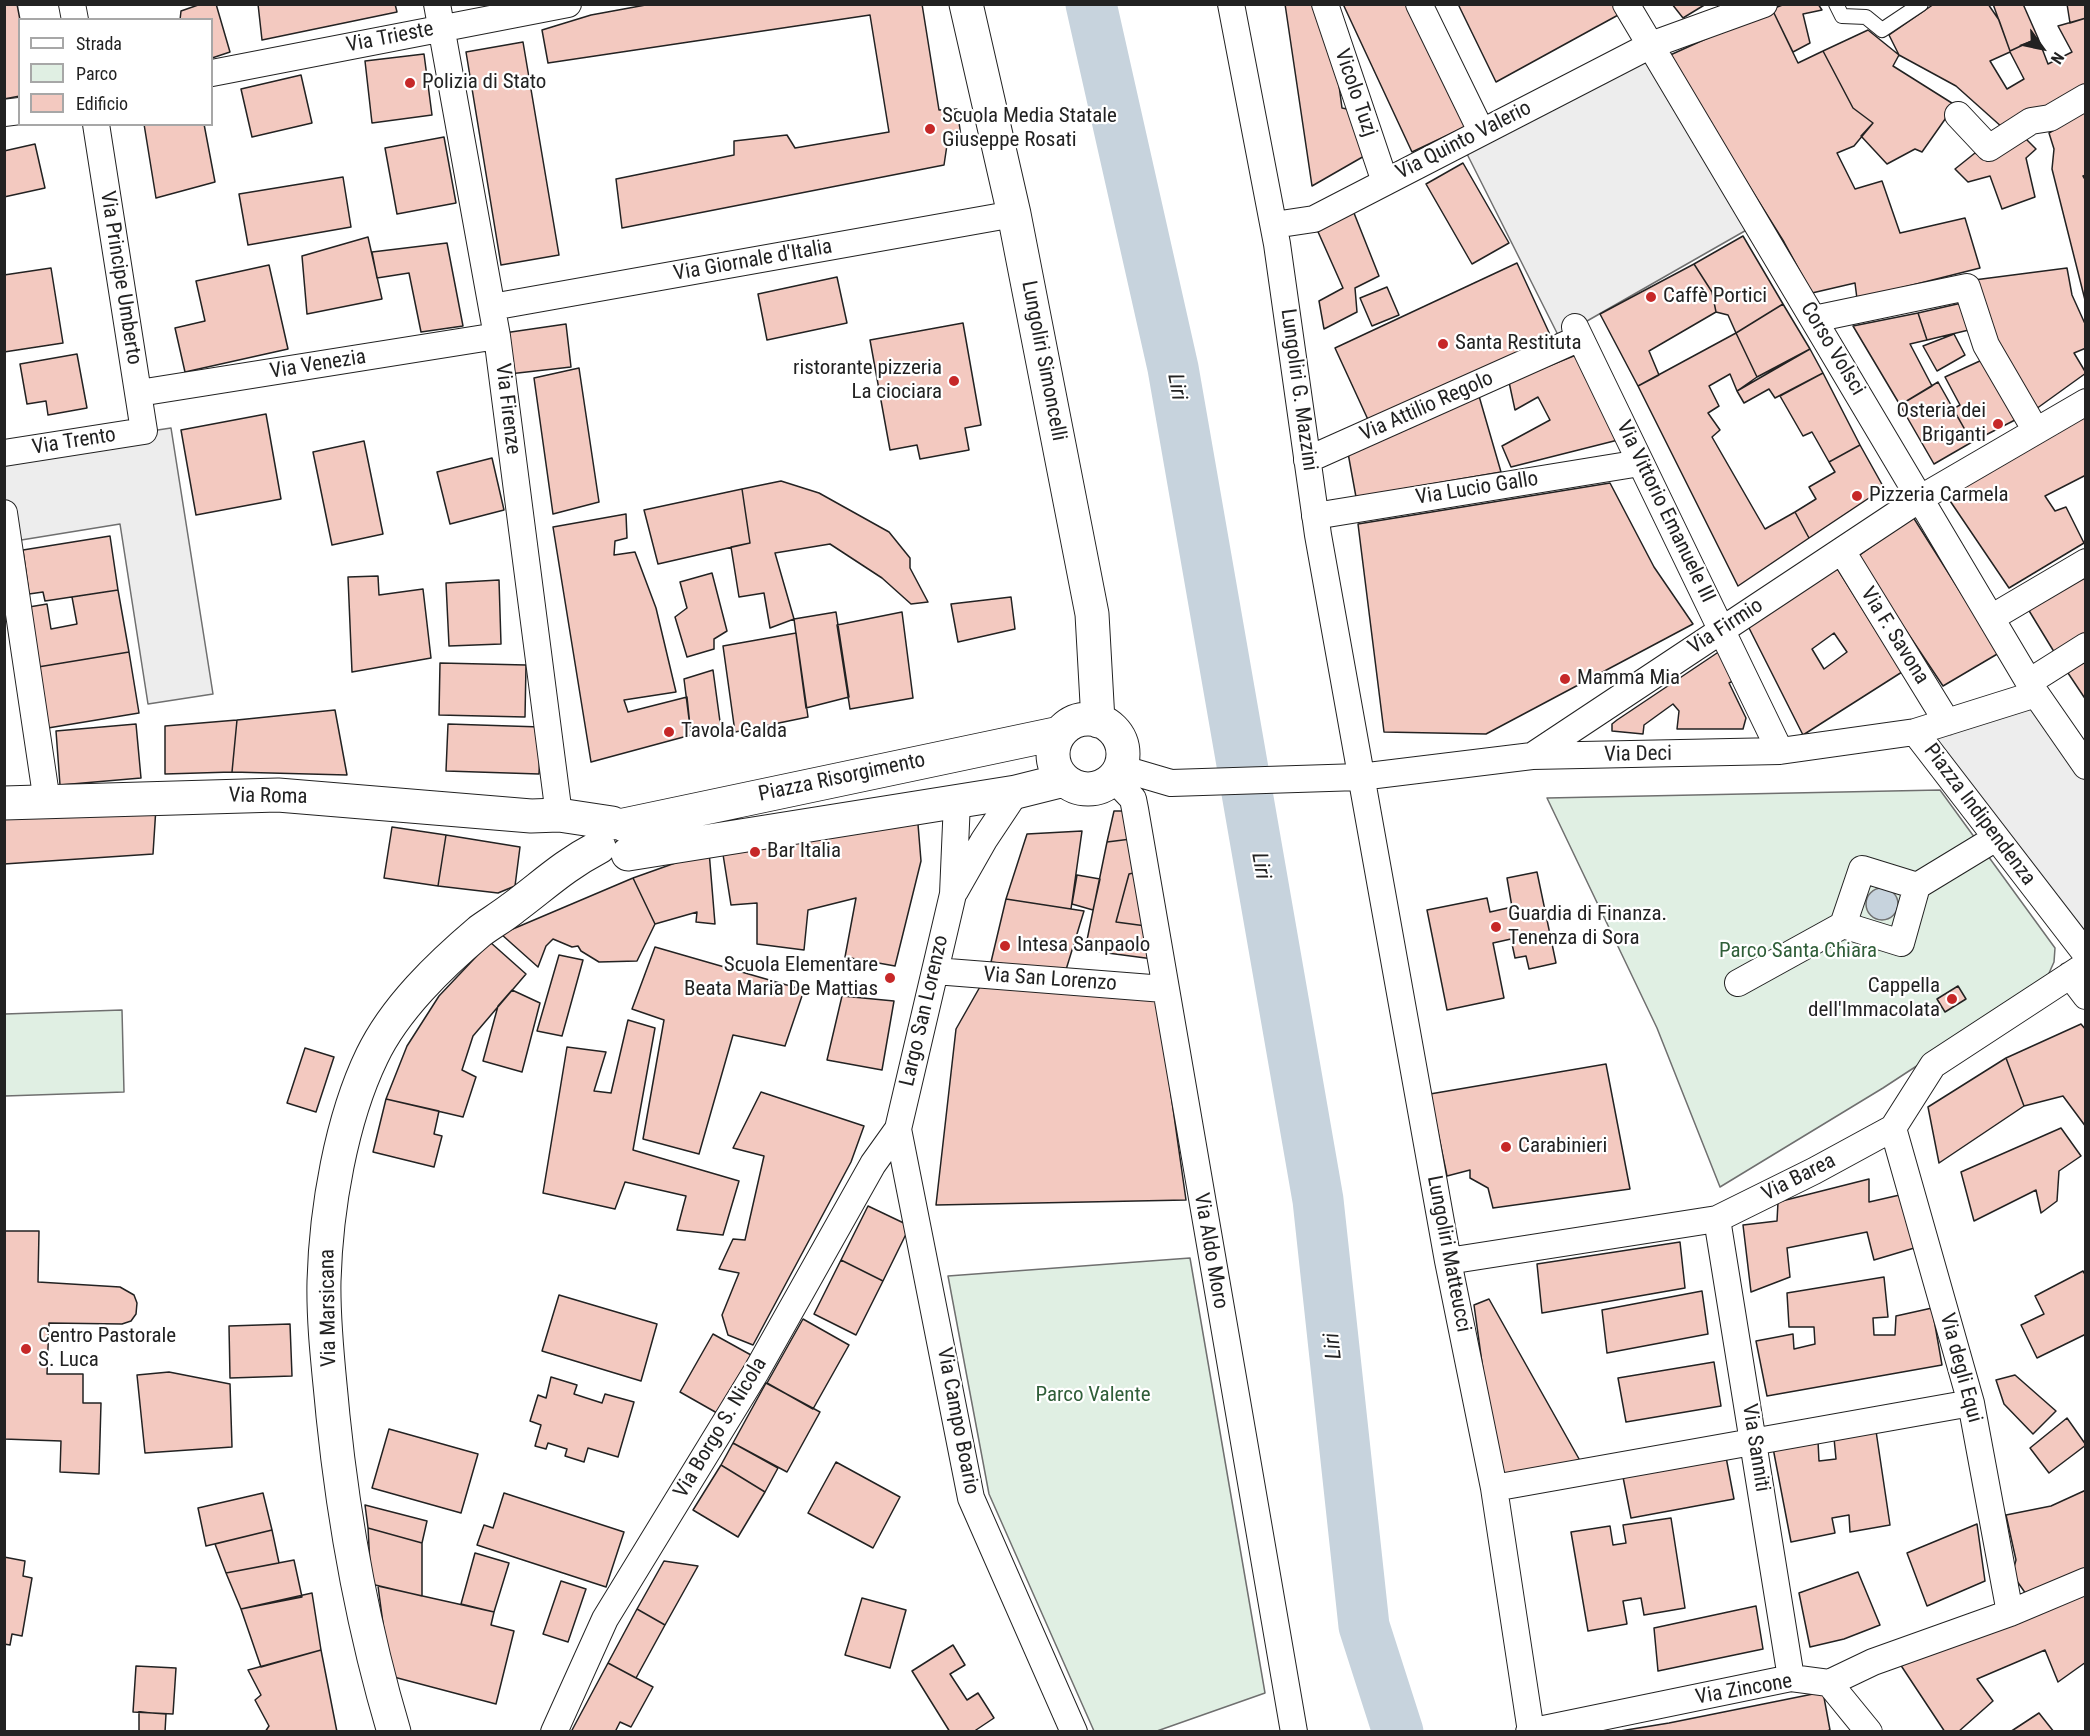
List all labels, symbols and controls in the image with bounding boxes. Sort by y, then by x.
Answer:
street label: Via Trieste [344,17,436,59]
legend [18,18,213,126]
north arrow [2012,18,2072,78]
text: Strada [76,33,122,54]
street label: Vicolo Tuzj [1328,46,1382,140]
text: N [2047,49,2068,67]
text: Parco [76,63,117,84]
place label: Polizia di Stato [422,70,546,96]
marker: Polizia di Stato [403,76,417,90]
text: Edificio [76,93,128,114]
street label: Via Quinto Valerio [1392,96,1536,186]
place label: Scuola Media Statale Giuseppe Rosati [942,104,1117,154]
marker: Scuola Media Statale Giuseppe Rosati [923,122,937,136]
street label: Via Principe Umberto [94,189,146,367]
street label: Via Giornale d'Italia [672,235,834,287]
street label: Lungoliri Simoncelli [1015,279,1071,443]
place label: Caffè Portici [1663,284,1767,310]
marker: Caffè Portici [1644,290,1658,304]
street label: Corso Volsci [1794,298,1870,400]
street label: Lungoliri G. Mazzini [1274,307,1322,473]
place label: Santa Restituta [1455,331,1581,357]
marker: Santa Restituta [1436,337,1450,351]
street label: Via Venezia [268,345,368,385]
place label: ristorante pizzeria La ciociara [793,356,942,406]
street label: Via Firenze [489,362,525,456]
street label: Via Attilio Regolo [1357,366,1497,448]
water label: Liri [1161,372,1191,402]
marker: ristorante pizzeria La ciociara [947,374,961,388]
place label: Osteria dei Briganti [1897,399,1986,449]
street label: Via Vittorio Emanuele III [1610,417,1720,607]
marker: Osteria dei Briganti [1991,417,2005,431]
street label: Via Trento [30,423,118,461]
street label: Via Lucio Gallo [1414,467,1540,511]
place label: Pizzeria Carmela [1869,483,2009,509]
marker: Pizzeria Carmela [1850,489,1864,503]
street label: Via F. Savona [1854,583,1934,689]
street label: Via Firmio [1684,594,1768,660]
place label: Mamma Mia [1577,666,1680,692]
marker: Mamma Mia [1558,672,1572,686]
place label: Tavola Calda [681,719,787,745]
marker: Tavola Calda [662,725,676,739]
street label: Piazza Indipendenza [1918,739,2040,891]
street label: Via Deci [1604,742,1672,768]
street label: Piazza Risorgimento [756,748,928,808]
street label: Via Roma [228,784,308,810]
place label: Bar Italia [767,839,841,865]
marker: Bar Italia [748,845,762,859]
water label: Liri [1245,851,1275,881]
place label: Guardia di Finanza. Tenenza di Sora [1508,902,1667,952]
marker: Guardia di Finanza. Tenenza di Sora [1489,920,1503,934]
street label: Largo San Lorenzo [895,933,955,1089]
place label: Intesa Sanpaolo [1017,933,1150,959]
marker: Intesa Sanpaolo [998,939,1012,953]
park label: Parco Santa Chiara [1719,939,1877,965]
place label: Scuola Elementare Beata Maria De Mattias [684,953,878,1003]
street label: Via San Lorenzo [982,963,1118,997]
marker: Scuola Elementare Beata Maria De Mattias [883,971,897,985]
place label: Cappella dell'Immacolata [1808,974,1940,1024]
marker: Cappella dell'Immacolata [1945,992,1959,1006]
place label: Carabinieri [1518,1134,1607,1160]
marker: Carabinieri [1499,1140,1513,1154]
street label: Via Barea [1758,1149,1840,1207]
street label: Lungoliri Matteucci [1420,1174,1476,1334]
street label: Via Aldo Moro [1187,1191,1233,1311]
street label: Via Marsicana [315,1249,343,1367]
street label: Via degli Equi [1933,1311,1987,1425]
place label: Centro Pastorale S. Luca [38,1324,176,1374]
water label: Liri [1319,1331,1349,1361]
marker: Centro Pastorale S. Luca [19,1342,33,1356]
street label: Via Campo Boario [930,1346,984,1496]
street label: Via Borgo S. Nicola [669,1353,773,1503]
park label: Parco Valente [1035,1383,1151,1409]
street label: Via Sanniti [1736,1402,1774,1494]
street label: Via Zincone [1694,1669,1794,1711]

